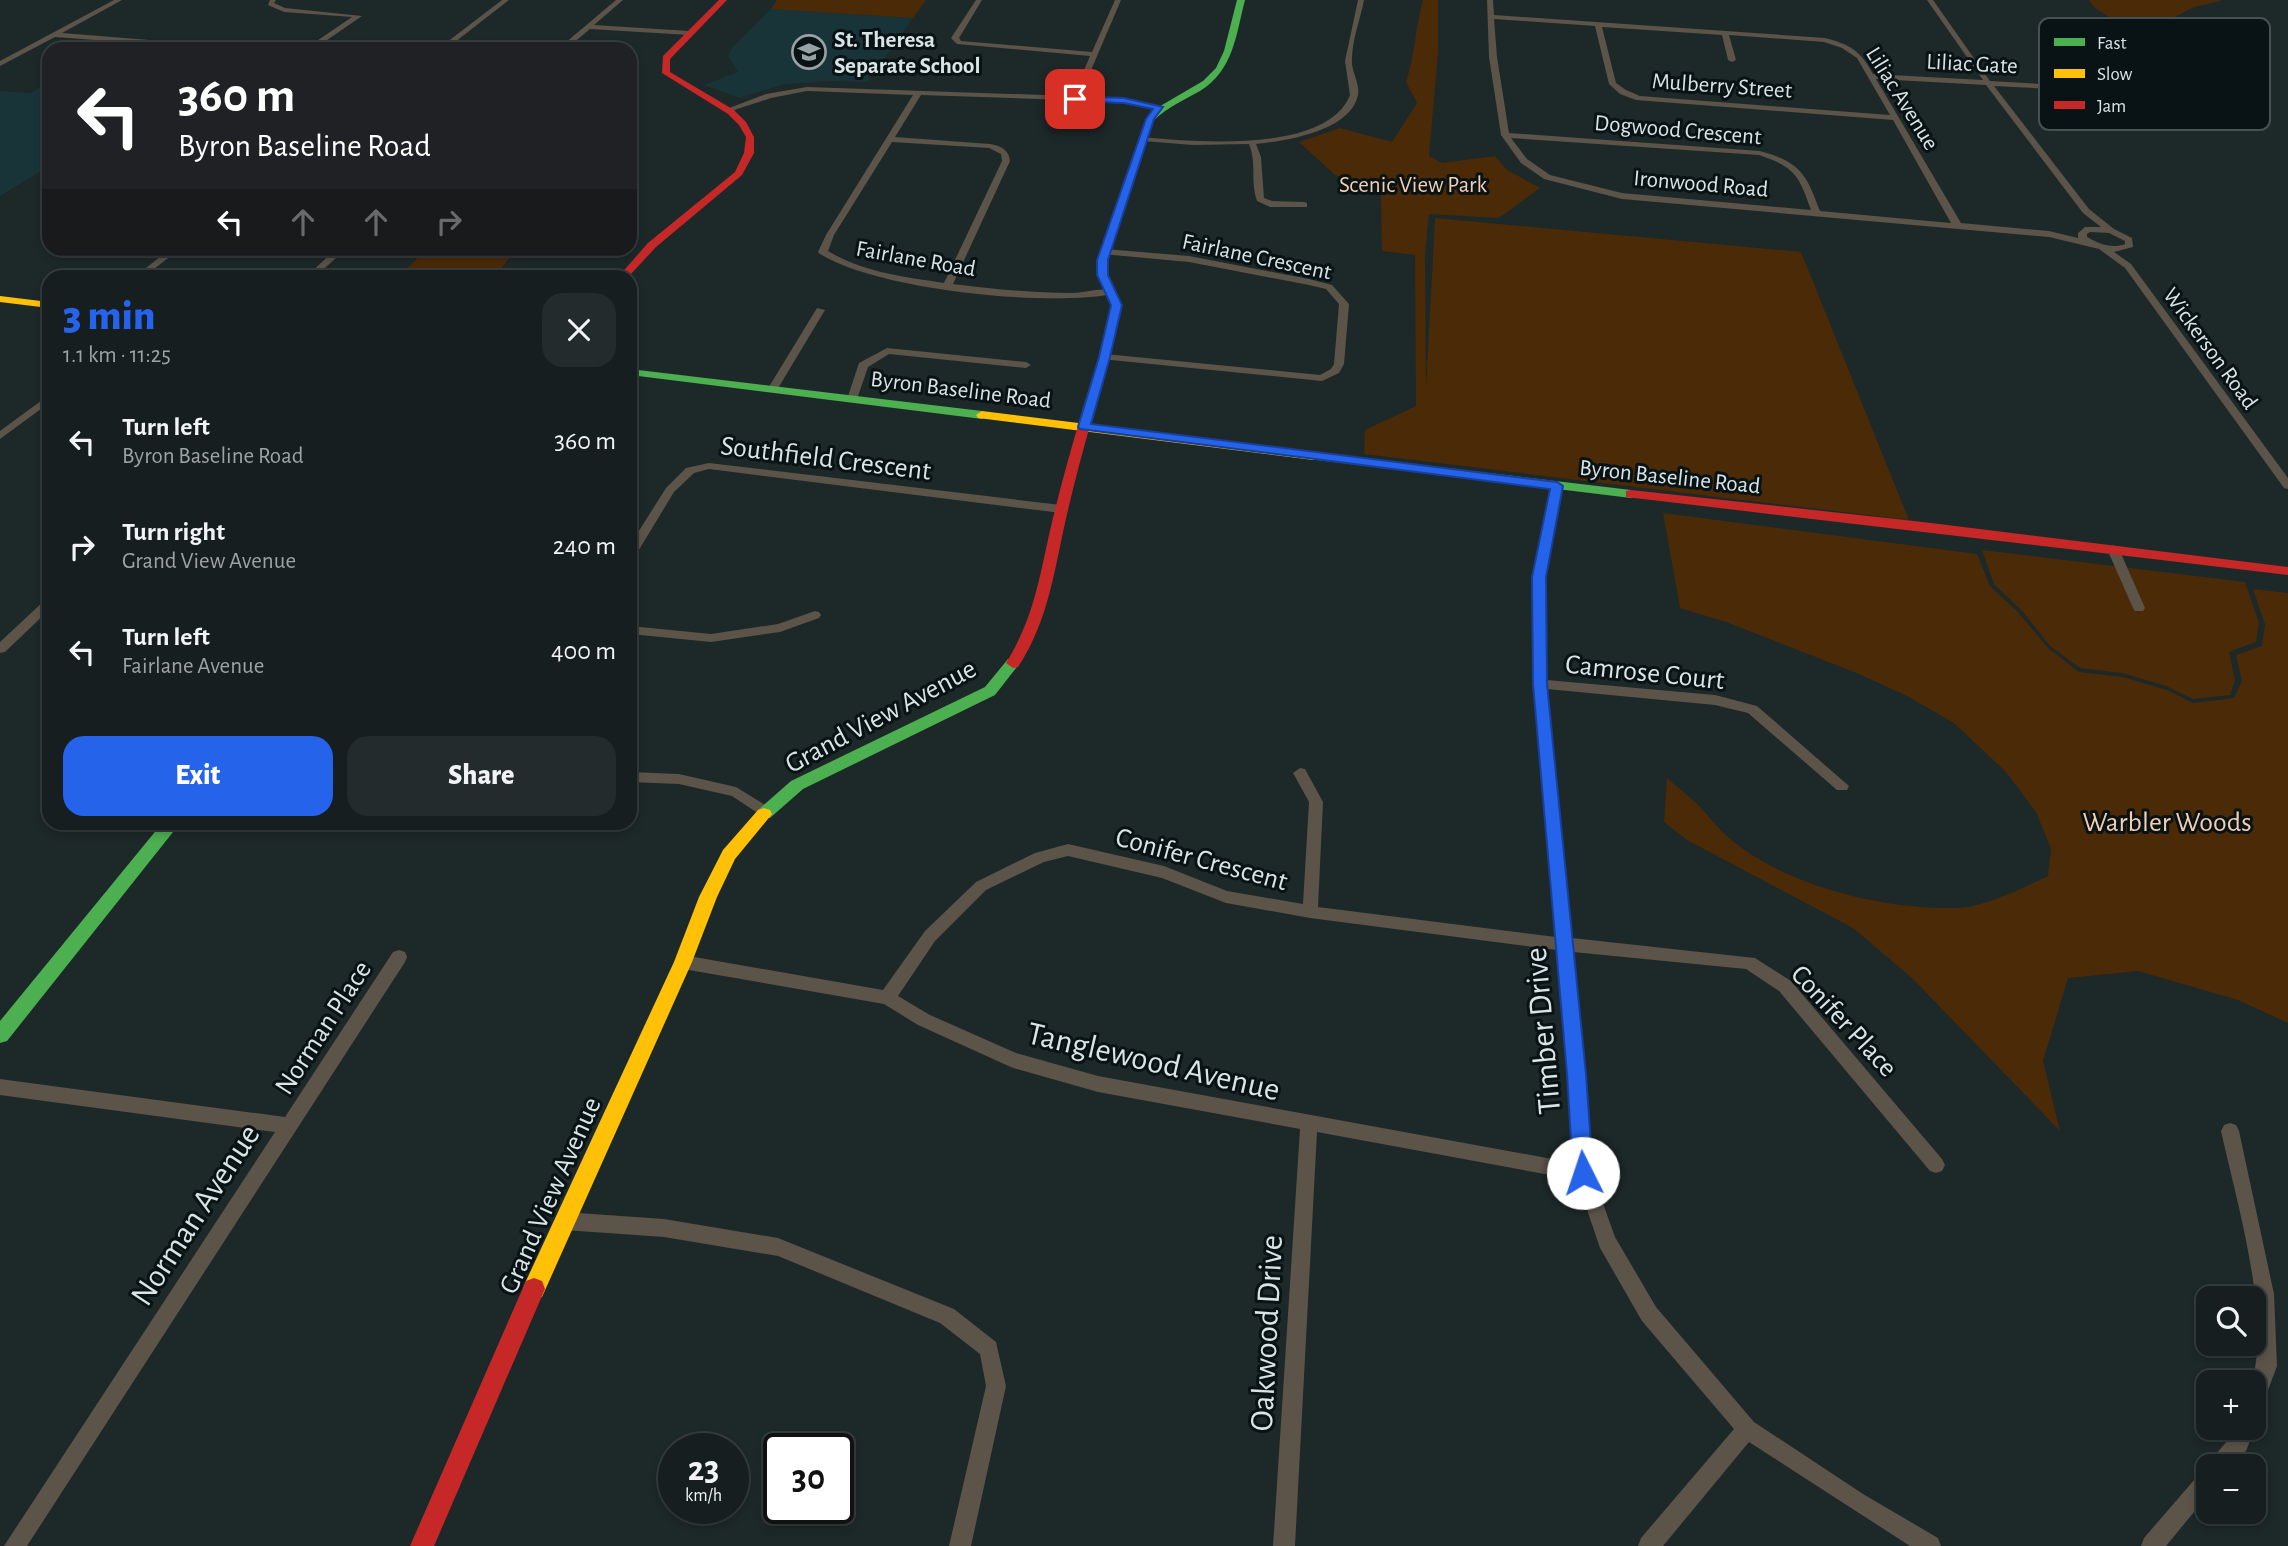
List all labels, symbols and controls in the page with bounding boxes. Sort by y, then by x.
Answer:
legend [2039,18,2270,130]
place label: St. Theresa Separate School [834,29,980,78]
school or university icon: St. Theresa Separate School [790,33,828,71]
text: Fast [2097,34,2127,53]
street label: Liliac Avenue [1861,43,1942,154]
street label: Liliac Gate [1926,51,2018,78]
text: Slow [2097,65,2133,84]
pin [1045,69,1105,129]
icon: left [63,70,154,161]
street label: Mulberry Street [1651,70,1793,103]
text: 360 m [178,72,295,121]
icon: arrive [1056,80,1094,118]
text: Jam [2097,97,2126,116]
street label: Dogwood Crescent [1593,112,1763,149]
text: Byron Baseline Road [178,130,431,162]
street label: Ironwood Road [1633,167,1769,202]
park label: Scenic View Park [1339,174,1488,197]
icon: left [211,203,249,241]
icon: ahead [284,203,322,241]
icon: ahead [357,203,395,241]
icon: right [430,203,468,241]
street label: Fairlane Crescent [1180,230,1334,285]
street label: Fairlane Road [854,238,977,281]
street label: Wickerson Road [2158,284,2261,414]
button: close [542,293,616,367]
text: 3 min [63,295,155,337]
text: 1.1 km · 11:25 [63,344,171,367]
street label: Byron Baseline Road [869,368,1052,413]
text: Turn left [122,414,210,440]
icon: left [63,423,101,461]
text: 360 m [554,428,616,454]
street label: Southfield Crescent [719,432,933,486]
text: Byron Baseline Road [122,445,304,468]
street label: Byron Baseline Road [1578,457,1761,498]
text: Turn right [122,519,225,545]
icon: right [63,528,101,566]
text: 240 m [553,533,616,559]
text: Grand View Avenue [122,550,296,573]
text: Turn left [122,624,210,650]
icon: left [63,633,101,671]
text: 400 m [551,638,616,664]
street label: Camrose Court [1564,651,1726,695]
text: Fairlane Avenue [122,655,264,678]
street label: Grand View Avenue [781,655,981,779]
button: Exit [63,736,333,816]
button: Share [347,736,616,816]
park label: Warbler Woods [2082,809,2252,837]
street label: Conifer Crescent [1113,824,1290,896]
street label: Timber Drive [1520,946,1567,1116]
street label: Norman Place [270,956,377,1100]
street label: Conifer Place [1785,960,1902,1083]
street label: Tanglewood Avenue [1024,1017,1283,1108]
street label: Grand View Avenue [495,1093,607,1298]
street label: Norman Avenue [126,1119,267,1312]
position arrow [1546,1136,1620,1210]
street label: Oakwood Drive [1246,1234,1289,1432]
map controls [2196,1286,2266,1524]
button: search [2196,1286,2266,1356]
button: + [2196,1370,2266,1440]
speed limit sign: 30 [763,1433,854,1524]
text: 23 [688,1452,719,1487]
button: − [2196,1454,2266,1524]
text: km/h [685,1487,722,1505]

